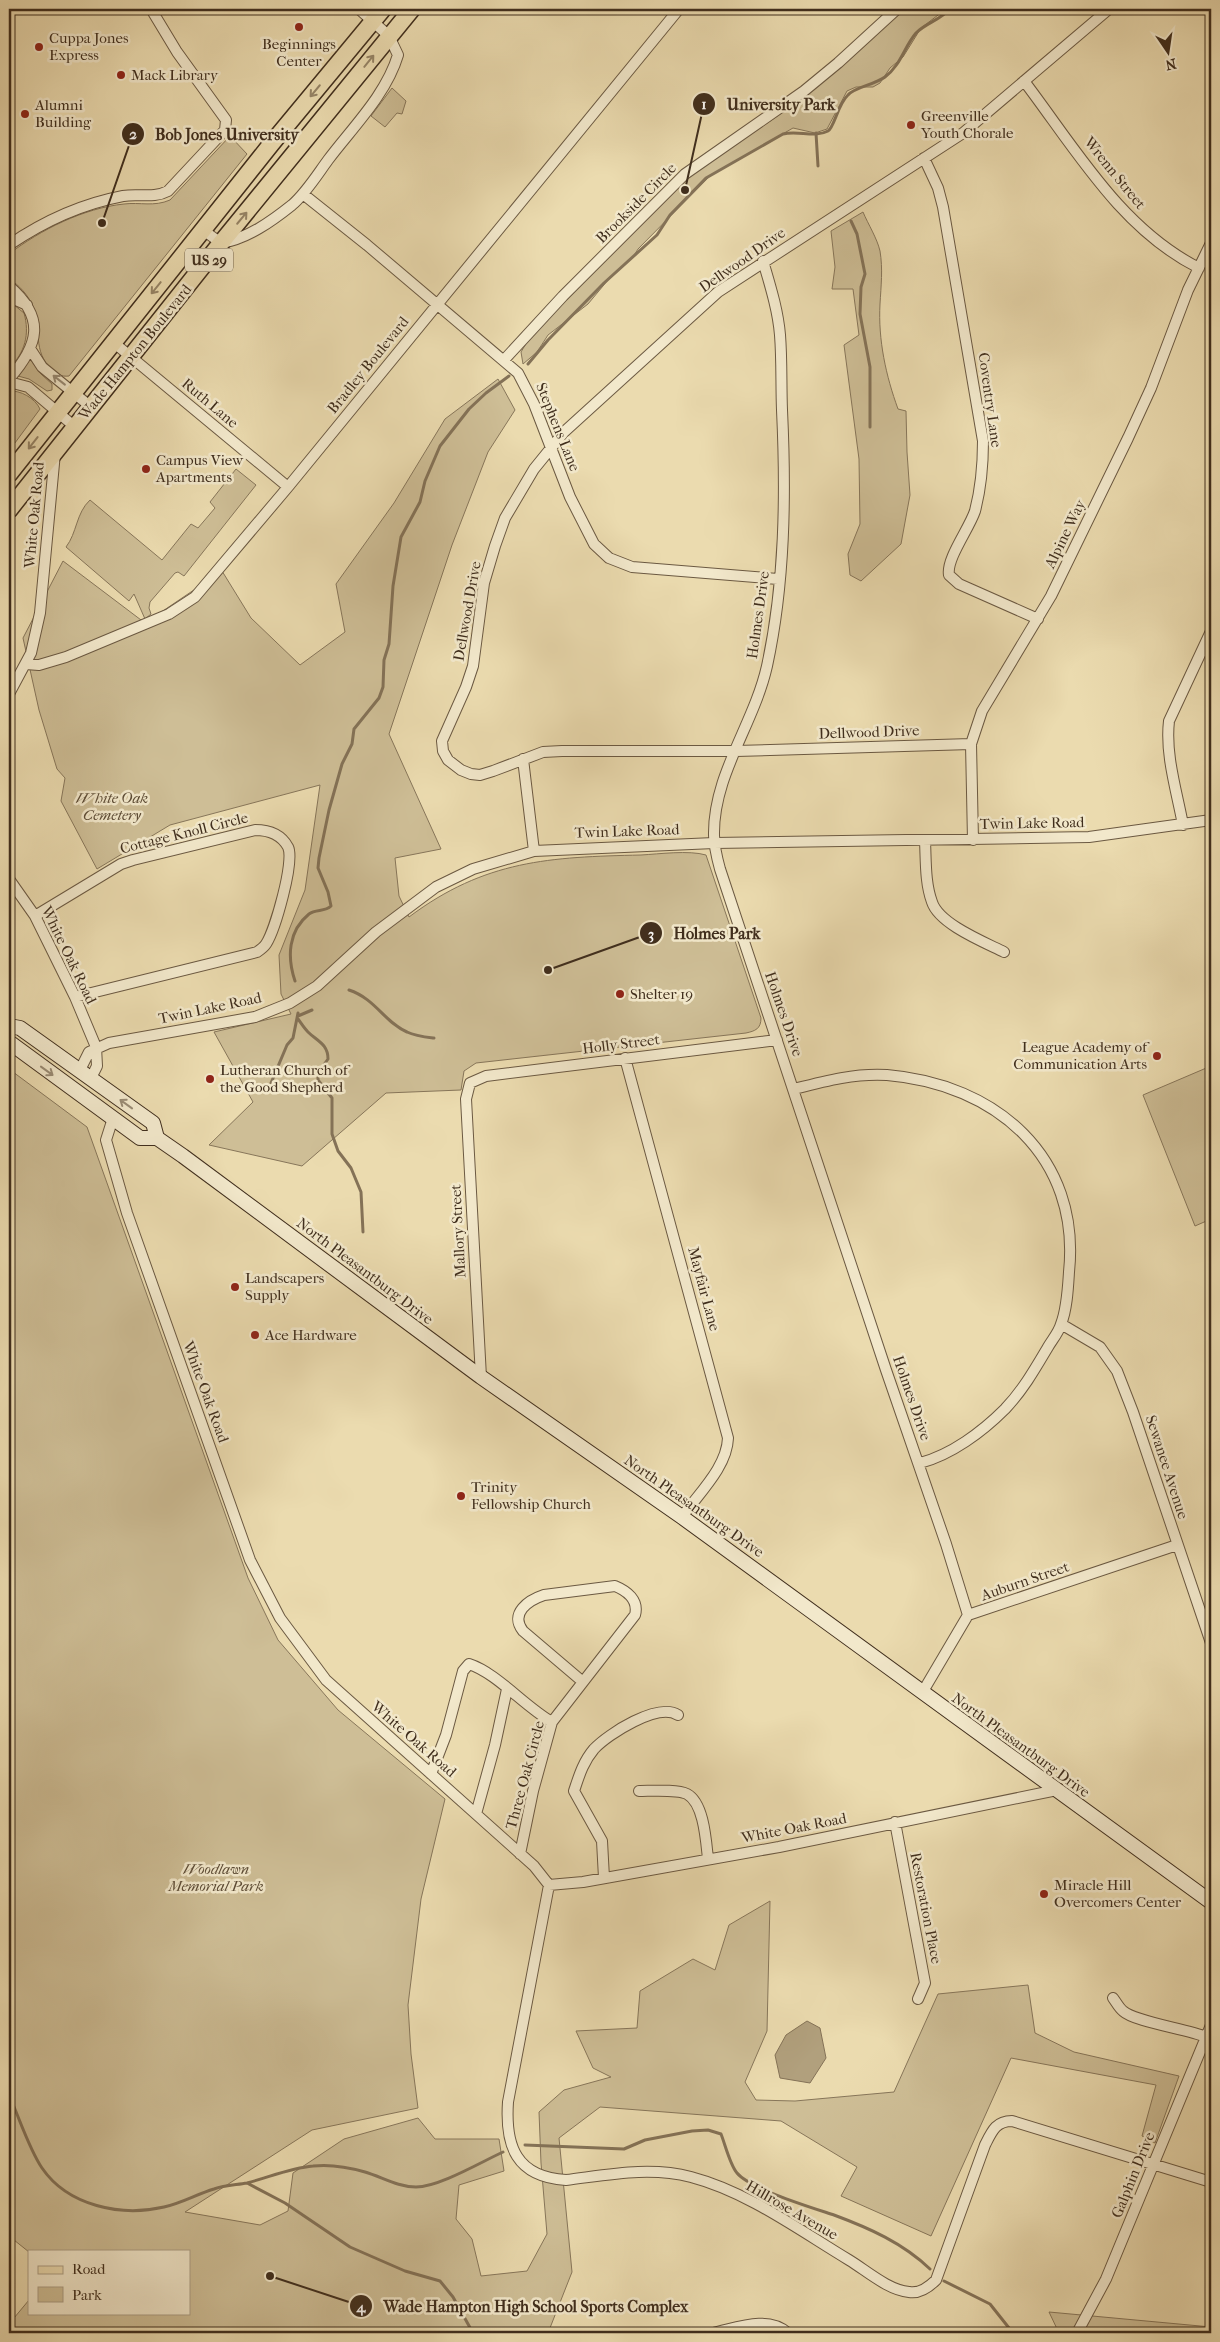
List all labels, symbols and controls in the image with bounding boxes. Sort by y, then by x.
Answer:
marker: Beginnings Center [293,21,305,33]
north arrow [1142,28,1192,78]
place label: Cuppa Jones Express [49,29,129,64]
place label: Beginnings Center [262,35,336,70]
marker: Cuppa Jones Express [33,41,45,53]
one-way arrow [363,55,374,68]
text: N [1163,55,1178,74]
place label: Mack Library [131,66,219,84]
marker: Mack Library [115,69,127,81]
one-way arrow [310,84,321,97]
callout: University Park [691,89,845,120]
text: 1 [701,95,707,113]
text: University Park [726,95,836,115]
place label: Alumni Building [34,96,92,131]
place label: Greenville Youth Chorale [920,107,1014,142]
marker: Alumni Building [19,108,31,120]
callout: Bob Jones University [120,119,309,150]
marker: Greenville Youth Chorale [905,119,917,131]
text: 2 [129,125,137,143]
text: Bob Jones University [155,125,300,145]
street label: Wrenn Street [1080,132,1150,213]
street label: Brookside Circle [592,159,680,247]
one-way arrow [236,212,247,225]
street label: Dellwood Drive [695,223,789,296]
road number: US 29 [185,248,233,272]
street label: Wade Hampton Boulevard [74,280,196,424]
one-way arrow [151,281,162,294]
street label: Bradley Boulevard [323,312,413,417]
street label: Coventry Lane [974,351,1006,449]
street label: Ruth Lane [178,374,242,432]
one-way arrow [52,375,65,386]
street label: Stephens Lane [532,380,584,474]
one-way arrow [28,436,38,450]
place label: Campus View Apartments [155,451,244,486]
street label: White Oak Road [20,460,48,570]
marker: Campus View Apartments [140,463,152,475]
street label: Alpine Way [1040,496,1090,572]
street label: Dellwood Drive [449,559,485,662]
street label: Holmes Drive [743,569,773,660]
street label: Dellwood Drive [818,721,920,743]
park label: White Oak Cemetery [76,789,148,824]
street label: Cottage Knoll Circle [118,808,250,858]
street label: Twin Lake Road [979,813,1085,833]
street label: Twin Lake Road [574,820,681,842]
street label: White Oak Road [37,902,101,1008]
callout: Holmes Park [639,918,771,949]
text: Holmes Park [673,924,761,943]
text: 3 [648,925,654,943]
street label: Holmes Drive [761,969,807,1059]
place label: Shelter 19 [630,985,693,1003]
street label: Twin Lake Road [157,988,264,1028]
marker: Shelter 19 [614,988,626,1000]
street label: Holly Street [581,1030,661,1058]
place label: League Academy of Communication Arts [1013,1038,1150,1073]
marker: League Academy of Communication Arts [1151,1050,1163,1062]
place label: Lutheran Church of the Good Shepherd [220,1061,351,1096]
one-way arrow [40,1066,54,1076]
marker: Lutheran Church of the Good Shepherd [204,1073,216,1085]
one-way arrow [120,1098,133,1109]
street label: Mallory Street [447,1183,469,1278]
street label: North Pleasantburg Drive [293,1214,437,1329]
street label: Mayfair Lane [684,1245,724,1334]
place label: Landscapers Supply [245,1269,325,1304]
marker: Landscapers Supply [229,1281,241,1293]
place label: Ace Hardware [264,1326,357,1344]
marker: Ace Hardware [249,1329,261,1341]
street label: White Oak Road [179,1338,233,1446]
street label: Holmes Drive [889,1353,935,1443]
street label: Sewanee Avenue [1142,1413,1192,1522]
street label: North Pleasantburg Drive [621,1451,768,1561]
place label: Trinity Fellowship Church [471,1478,591,1513]
marker: Trinity Fellowship Church [455,1490,467,1502]
street label: Auburn Street [978,1557,1072,1605]
street label: North Pleasantburg Drive [948,1689,1094,1802]
street label: White Oak Road [367,1697,461,1781]
street label: Three Oak Circle [502,1718,548,1831]
street label: White Oak Road [739,1809,849,1847]
street label: Restoration Place [906,1851,946,1966]
park label: Woodlawn Memorial Park [167,1860,264,1895]
place label: Miracle Hill Overcomers Center [1054,1876,1182,1911]
marker: Miracle Hill Overcomers Center [1038,1888,1050,1900]
street label: Galphin Drive [1108,2129,1159,2221]
street label: Hillrose Avenue [743,2176,842,2244]
legend [28,2250,190,2314]
text: Road [72,2260,106,2278]
text: Park [72,2286,102,2304]
callout: Wade Hampton High School Sports Complex [348,2291,698,2322]
text: Wade Hampton High School Sports Complex [383,2297,689,2317]
text: 4 [356,2298,367,2316]

